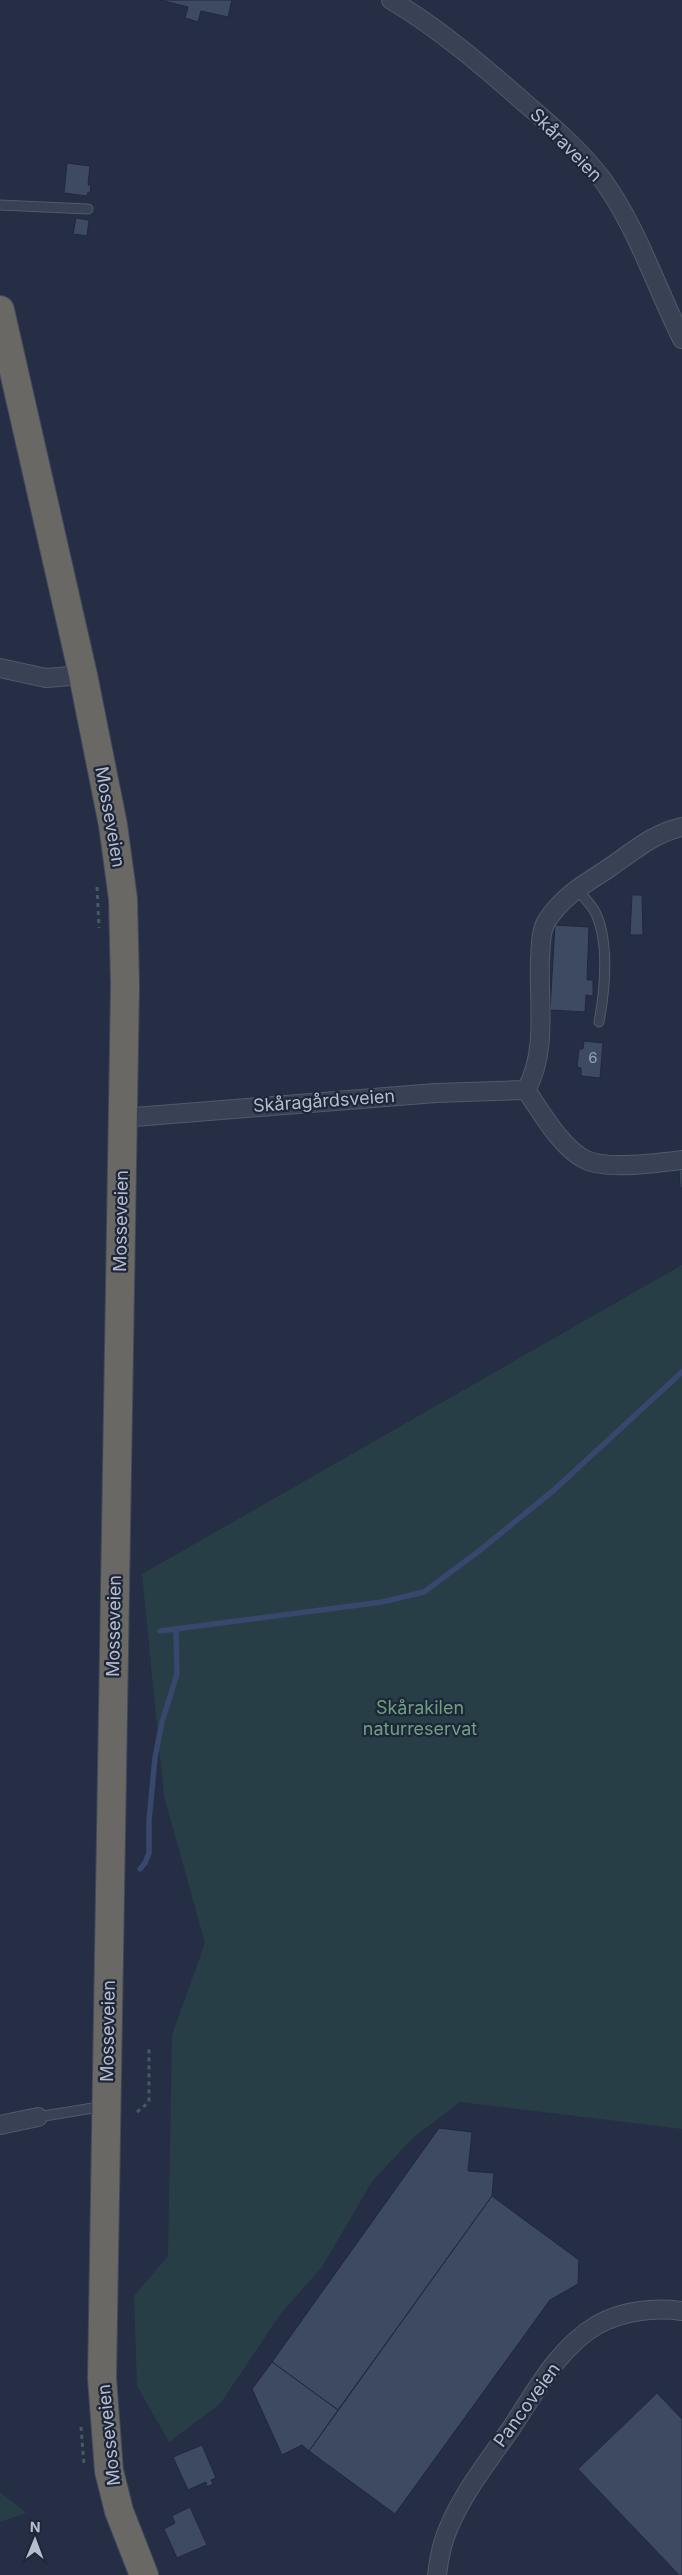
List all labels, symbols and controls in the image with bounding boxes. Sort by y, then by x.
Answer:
street label: Skåraveien [526,104,607,186]
street label: Mosseveien [91,765,130,869]
house number: 6 [588,1048,598,1067]
street label: Skåragårdsveien [252,1085,396,1116]
street label: Mosseveien [109,1170,132,1272]
street label: Mosseveien [102,1575,125,1677]
park label: Skårakilen naturreservat [363,1697,477,1739]
street label: Mosseveien [96,1980,119,2082]
street label: Pancoveien [489,2359,564,2451]
street label: Mosseveien [93,2383,124,2487]
north arrow [10,2515,60,2565]
text: N [30,2518,41,2535]

